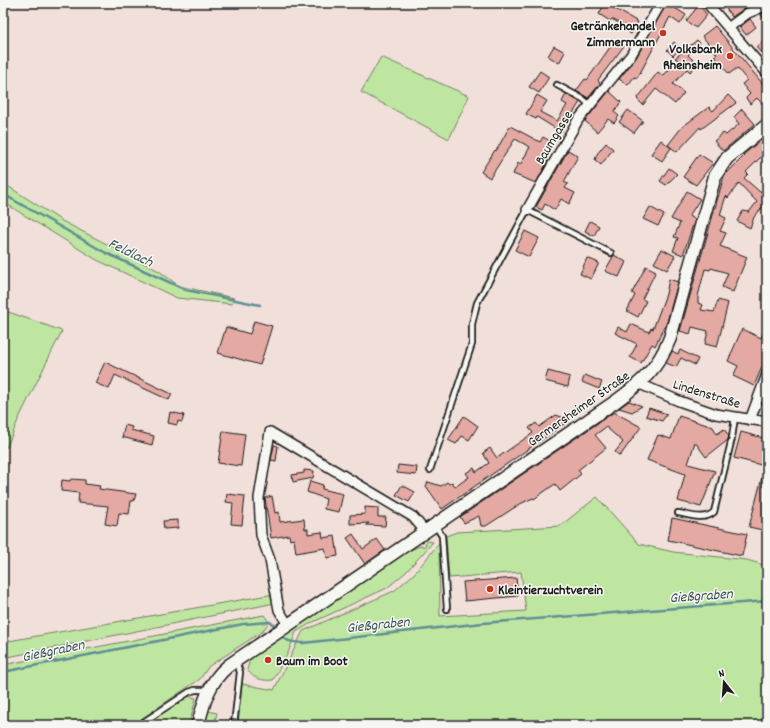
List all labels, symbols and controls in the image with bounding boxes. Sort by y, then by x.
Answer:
place label: Getränkehandel Zimmermann [571,17,656,53]
marker: Getränkehandel Zimmermann [658,28,668,38]
place label: Volksbank Rheinsheim [663,40,722,76]
marker: Volksbank Rheinsheim [725,51,735,61]
street label: Baumgasse [531,107,579,169]
water label: Feldlach [104,234,157,275]
street label: Germersheimer Straße [524,367,634,452]
street label: Lindenstraße [670,375,743,415]
place label: Kleintierzuchtverein [498,581,604,601]
marker: Kleintierzuchtverein [485,584,495,594]
water label: Gießgraben [669,584,735,610]
water label: Gießgraben [346,612,412,640]
water label: Gießgraben [20,634,88,669]
place label: Baum im Boot [276,652,349,672]
marker: Baum im Boot [263,655,273,665]
north arrow [704,662,744,702]
text: N [717,666,727,683]

